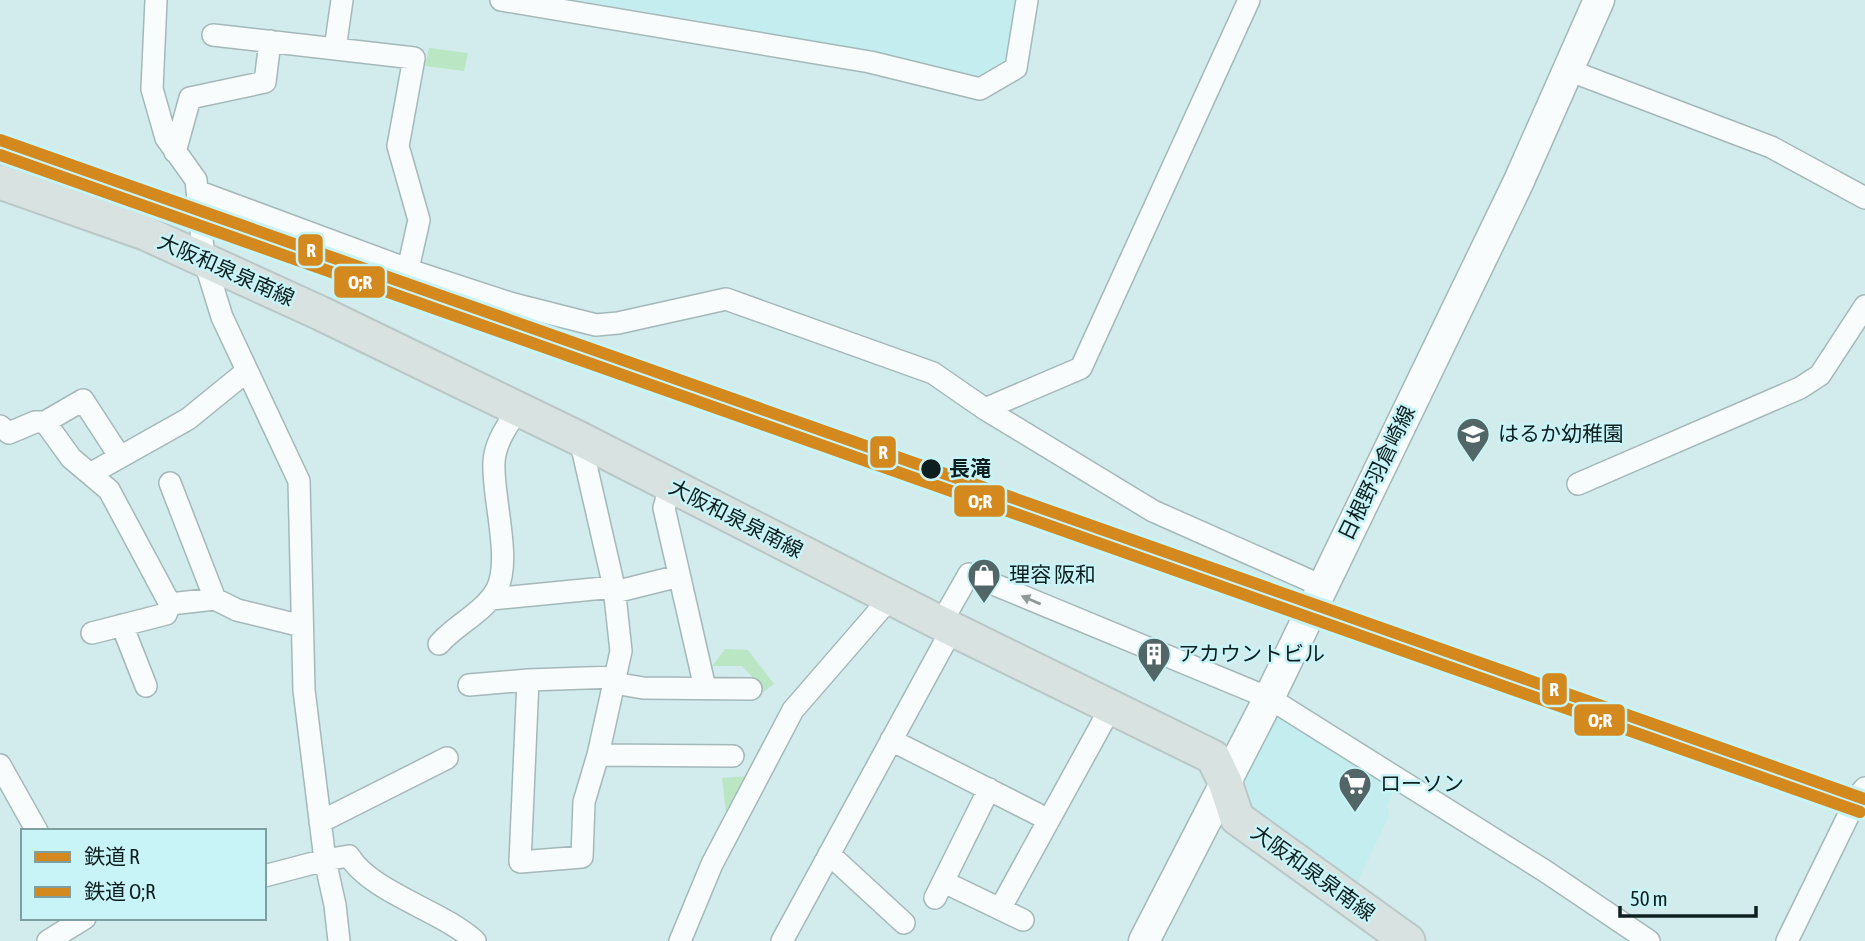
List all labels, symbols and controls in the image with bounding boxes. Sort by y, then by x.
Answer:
street label: 大阪和泉泉南線 [154,228,298,310]
line badge: R [297,233,324,267]
text: R [306,239,316,261]
line badge: O;R [333,265,386,299]
text: O;R [348,271,372,293]
street label: 日根野羽倉崎線 [1333,401,1419,544]
school or university icon: はるか幼稚園 [1454,415,1492,464]
place label: はるか幼稚園 [1498,421,1624,445]
line badge: R [869,435,897,469]
text: R [878,441,888,463]
place label: 長滝 [949,456,991,480]
marker: 長滝 [919,457,943,481]
street label: 大阪和泉泉南線 [666,474,807,562]
line badge: O;R [953,484,1006,518]
text: O;R [968,490,992,512]
shop icon: 理容 阪和 [965,556,1003,605]
place label: 理容 阪和 [1009,562,1096,586]
one-way arrow [1021,594,1042,605]
building icon: アカウントビル [1135,635,1173,684]
place label: アカウントビル [1178,641,1325,665]
line badge: R [1541,672,1568,706]
text: R [1549,678,1559,700]
line badge: O;R [1573,703,1626,737]
text: O;R [1588,709,1612,731]
supermarket icon: ローソン [1336,765,1374,814]
place label: ローソン [1380,771,1464,795]
street label: 大阪和泉泉南線 [1247,819,1380,925]
legend [21,829,266,920]
text: 鉄道 R [84,844,140,868]
scale bar [1620,874,1756,918]
text: 鉄道 O;R [84,879,156,903]
text: 50 m [1630,886,1668,910]

